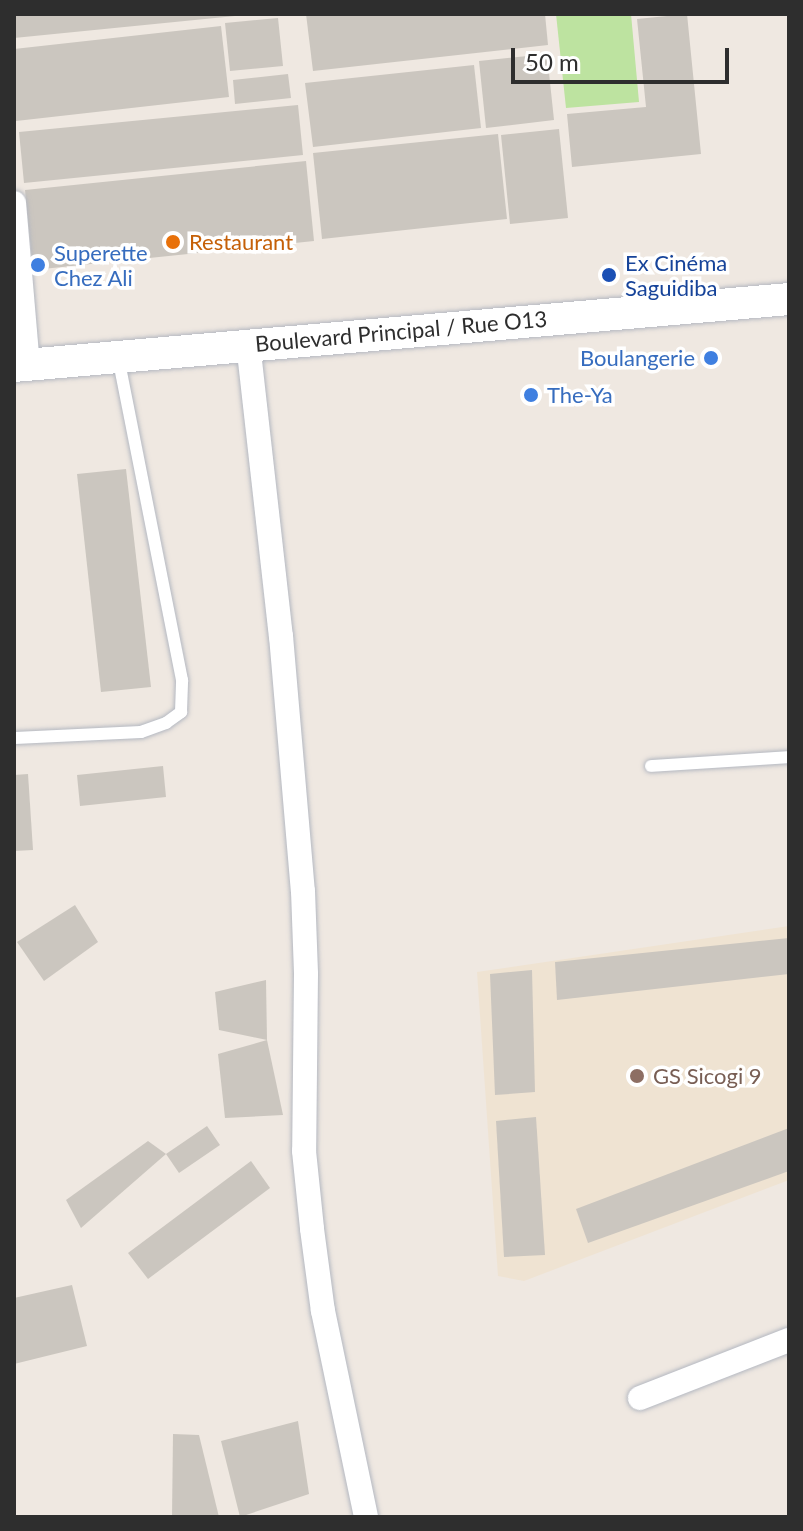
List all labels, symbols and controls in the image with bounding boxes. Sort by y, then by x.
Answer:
scale bar [515,32,733,82]
text: 50 m [525,47,579,76]
place label: Restaurant [189,229,293,255]
marker: Restaurant [164,233,182,251]
place label: Superette Chez Ali [54,239,148,290]
place label: Ex Cinéma Saguidiba [625,249,727,300]
marker: Superette Chez Ali [29,256,47,274]
marker: Ex Cinéma Saguidiba [600,266,618,284]
street label: Boulevard Principal / Rue O13 [254,305,548,357]
place label: Boulangerie [580,345,695,371]
marker: Boulangerie [702,349,720,367]
place label: The-Ya [547,382,613,408]
marker: The-Ya [522,386,540,404]
place label: GS Sicogi 9 [653,1063,762,1089]
marker: GS Sicogi 9 [628,1067,646,1085]

